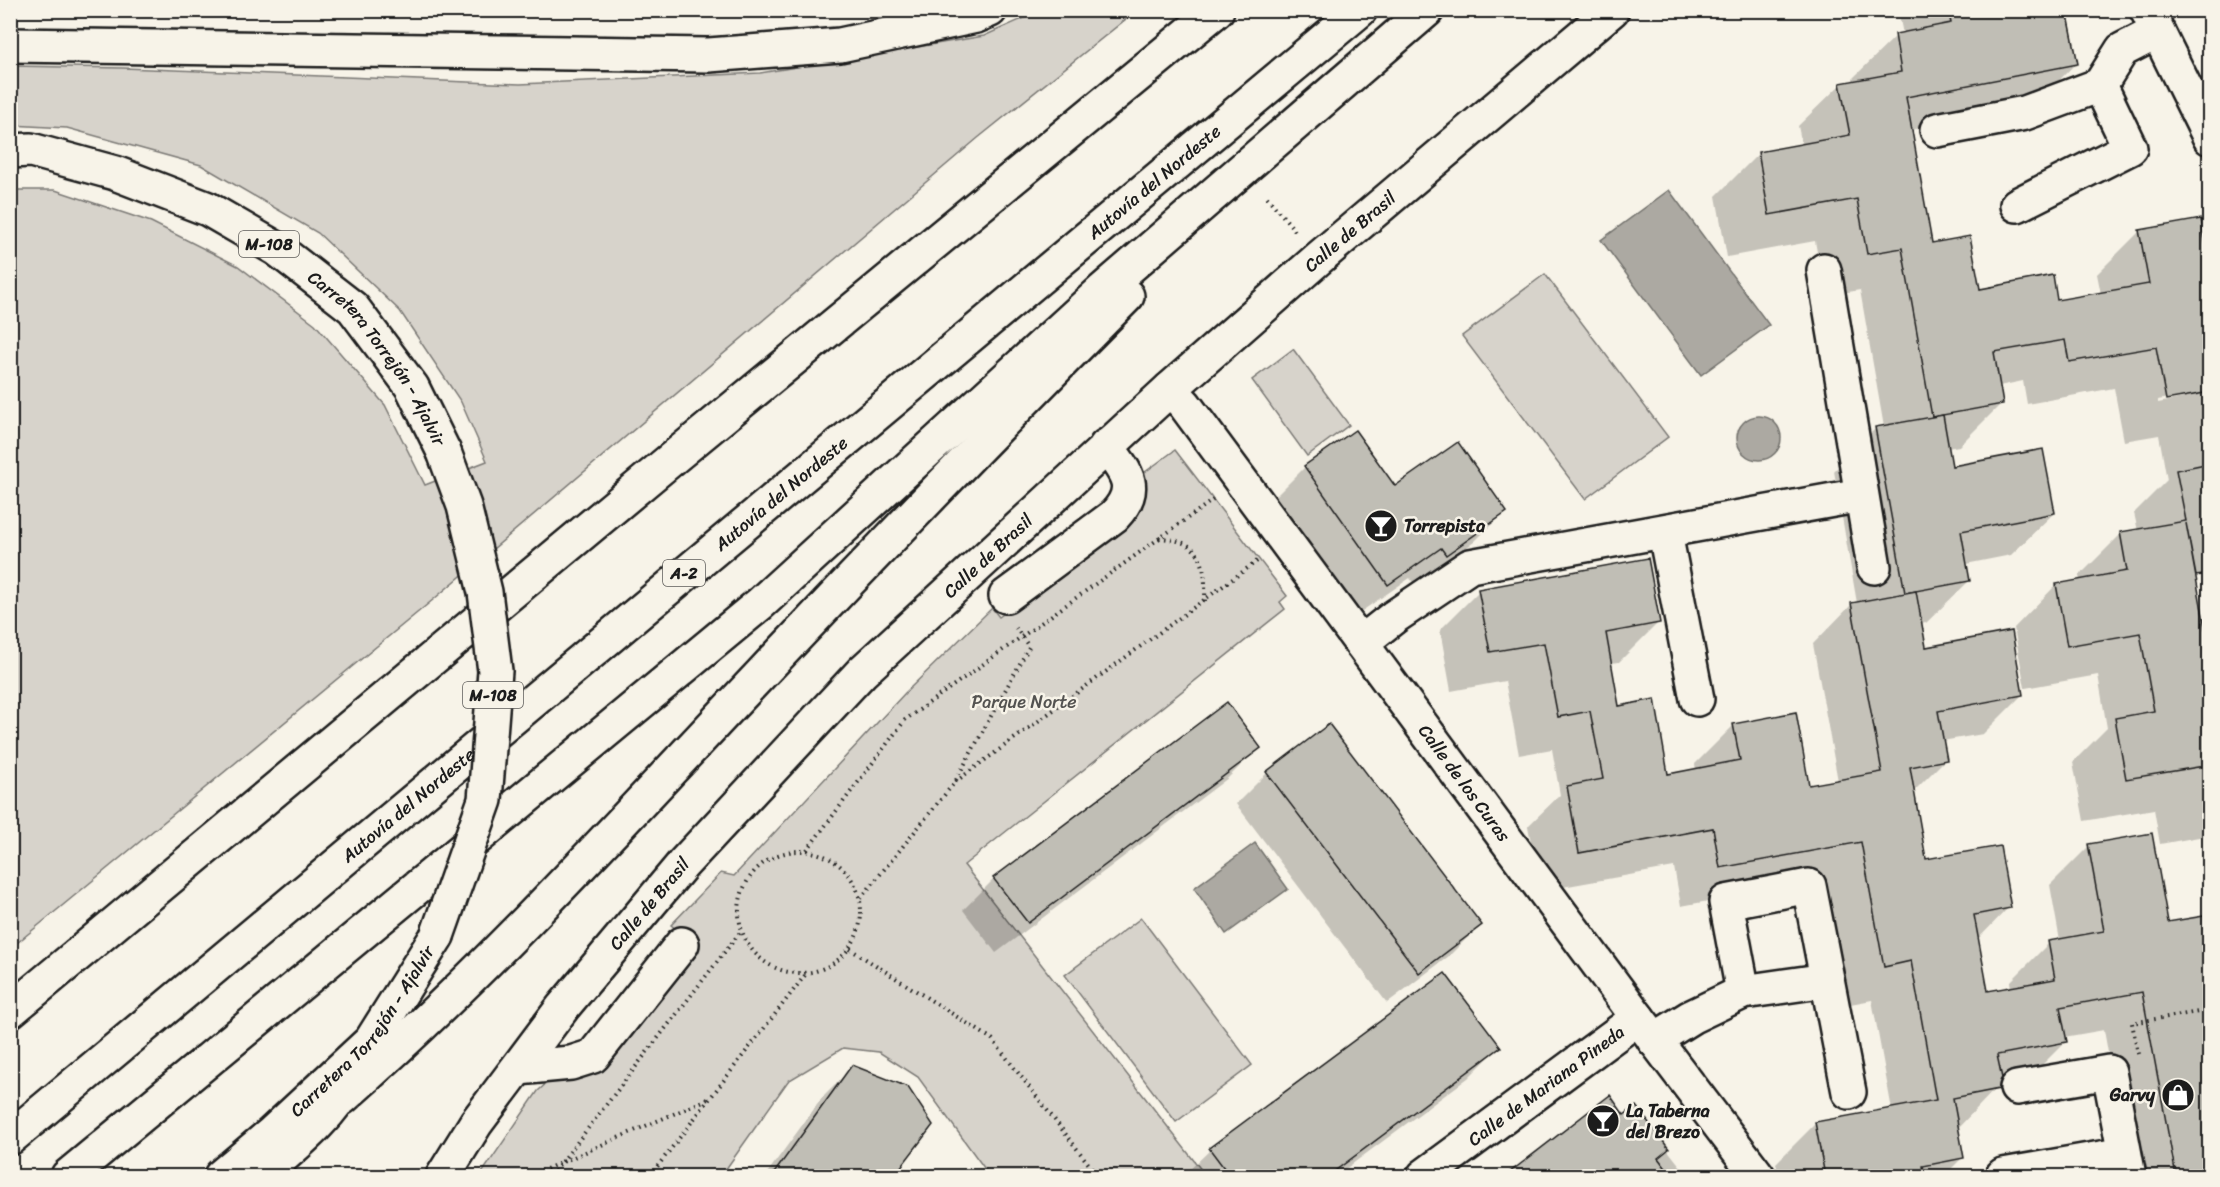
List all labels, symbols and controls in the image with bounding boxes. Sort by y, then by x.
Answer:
street label: Autovía del Nordeste [1079,116,1228,248]
street label: Calle de Brasil [1296,182,1404,281]
road number: M-108 [239,231,299,257]
street label: Carretera Torrejón - Ajalvir [300,262,455,453]
street label: Autovía del Nordeste [706,428,855,560]
street label: Calle de Brasil [936,505,1041,606]
bar icon: Torrepista [1363,508,1399,544]
place label: Torrepista [1404,510,1485,542]
road number: A-2 [663,560,705,586]
road number: M-108 [463,682,523,708]
park label: Parque Norte [971,686,1077,718]
street label: Calle de los Curas [1410,717,1519,850]
street label: Autovía del Nordeste [333,739,483,872]
street label: Calle de Brasil [601,849,698,958]
street label: Carretera Torrejón - Ajalvir [282,938,444,1125]
street label: Calle de Mariana Pineda [1461,1017,1632,1155]
shop icon: Garvy [2160,1077,2196,1113]
place label: Garvy [2109,1079,2156,1111]
place label: La Taberna del Brezo [1626,1095,1710,1148]
bar icon: La Taberna del Brezo [1585,1103,1621,1139]

